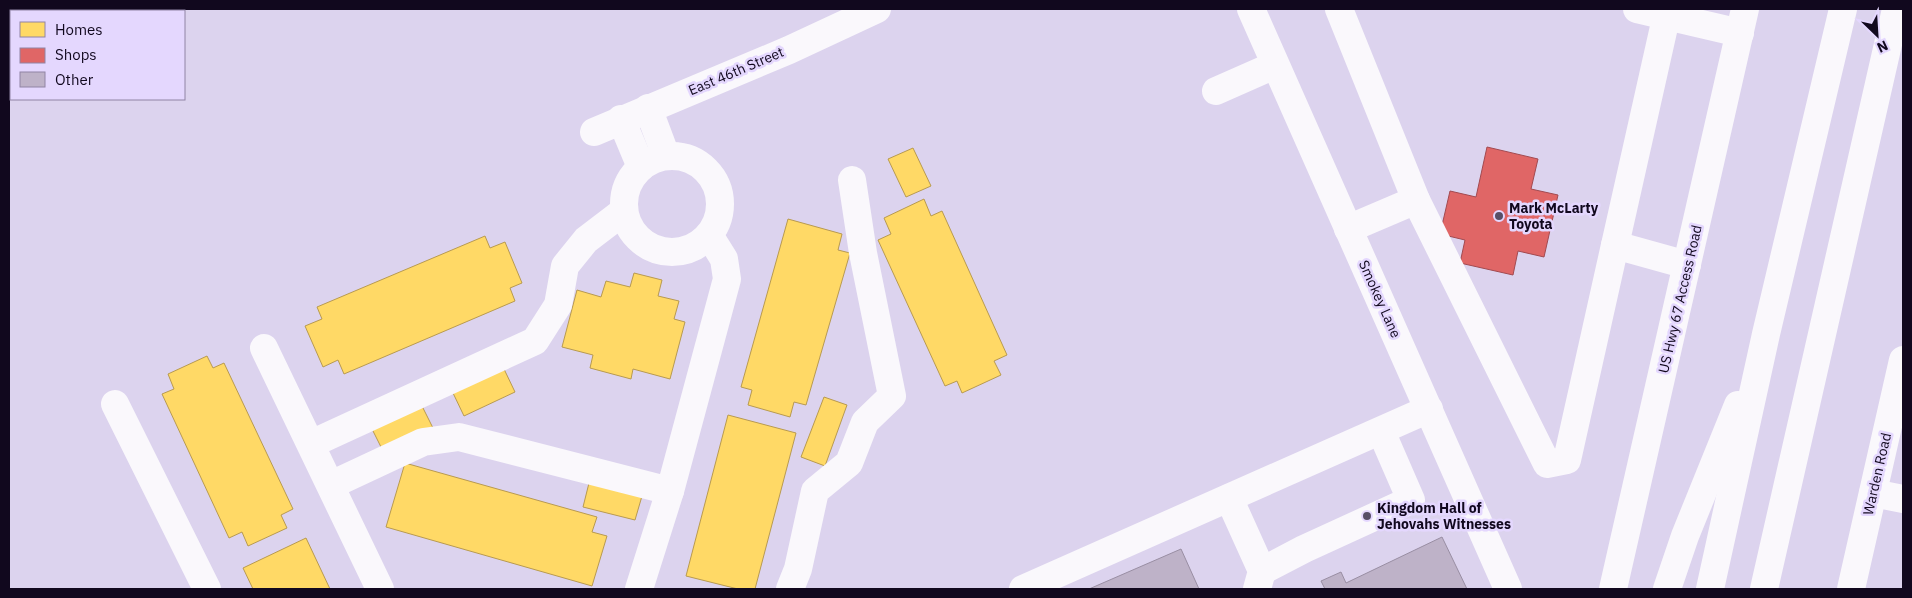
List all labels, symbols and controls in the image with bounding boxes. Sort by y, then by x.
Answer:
legend [10,10,185,100]
north arrow [1852,10,1902,60]
text: Homes [55,20,103,39]
text: N [1874,36,1891,57]
street label: East 46th Street [686,43,787,99]
text: Shops [55,45,97,64]
text: Other [55,70,94,89]
place label: Mark McLarty Toyota [1509,199,1599,233]
marker: Mark McLarty Toyota [1493,210,1505,222]
street label: US Hwy 67 Access Road [1654,223,1706,375]
street label: Smokey Lane [1355,257,1405,341]
street label: Warden Road [1859,431,1895,517]
place label: Kingdom Hall of Jehovahs Witnesses [1377,499,1511,533]
marker: Kingdom Hall of Jehovahs Witnesses [1361,510,1373,522]

